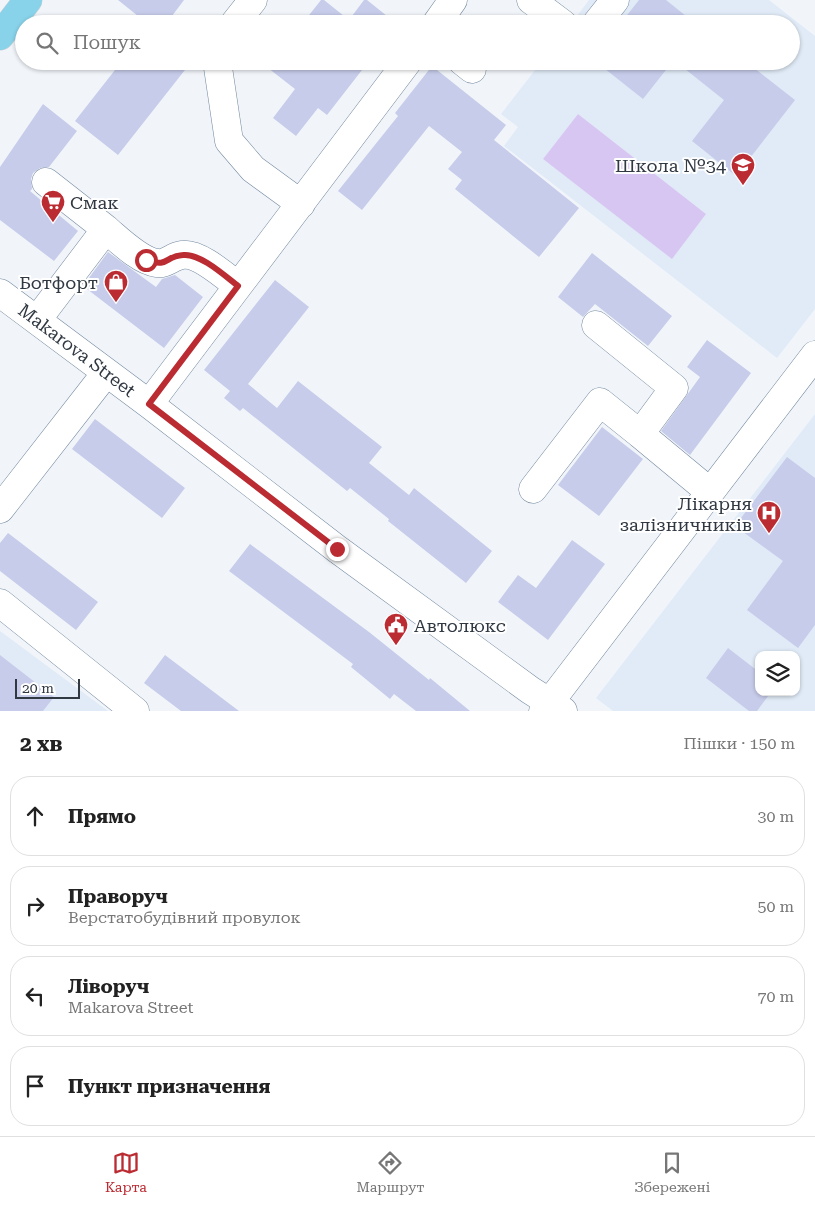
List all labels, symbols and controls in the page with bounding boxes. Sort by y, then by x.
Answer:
search box [15,15,800,70]
icon: search [33,29,61,57]
text: Пошук [73,31,141,54]
school or university icon: Школа №34 [730,152,756,186]
place label: Школа №34 [615,155,726,176]
supermarket icon: Смак [40,189,66,223]
place label: Смак [70,192,119,213]
route start [135,249,158,272]
shop icon: Ботфорт [103,269,129,303]
place label: Ботфорт [19,272,98,293]
street label: Makarova Street [14,299,140,401]
place label: Лікарня залізничників [620,493,752,535]
hospital icon: Лікарня залізничників [756,500,782,534]
route end [326,538,349,561]
public building icon: Автолюкс [383,612,409,646]
place label: Автолюкс [414,615,506,636]
map controls [755,651,800,696]
button: layers [755,651,800,696]
scale bar [15,676,80,699]
text: 20 m [22,680,54,696]
text: 2 хв [20,732,63,756]
text: Пішки · 150 m [684,734,795,753]
icon: ahead [21,802,49,830]
text: Прямо [68,805,136,828]
text: 30 m [757,807,794,826]
text: Праворуч [68,885,168,908]
icon: right [21,892,49,920]
text: 50 m [757,897,794,916]
text: Верстатобудівний провулок [68,908,301,927]
text: Ліворуч [68,975,149,998]
icon: left [21,982,49,1010]
text: 70 m [757,987,794,1006]
text: Makarova Street [68,998,194,1017]
icon: arrive [21,1072,49,1100]
text: Пункт призначення [68,1075,270,1098]
tab: Карта [105,1149,147,1195]
tab: Маршрут [357,1149,424,1195]
tab: Збережені [634,1149,710,1195]

